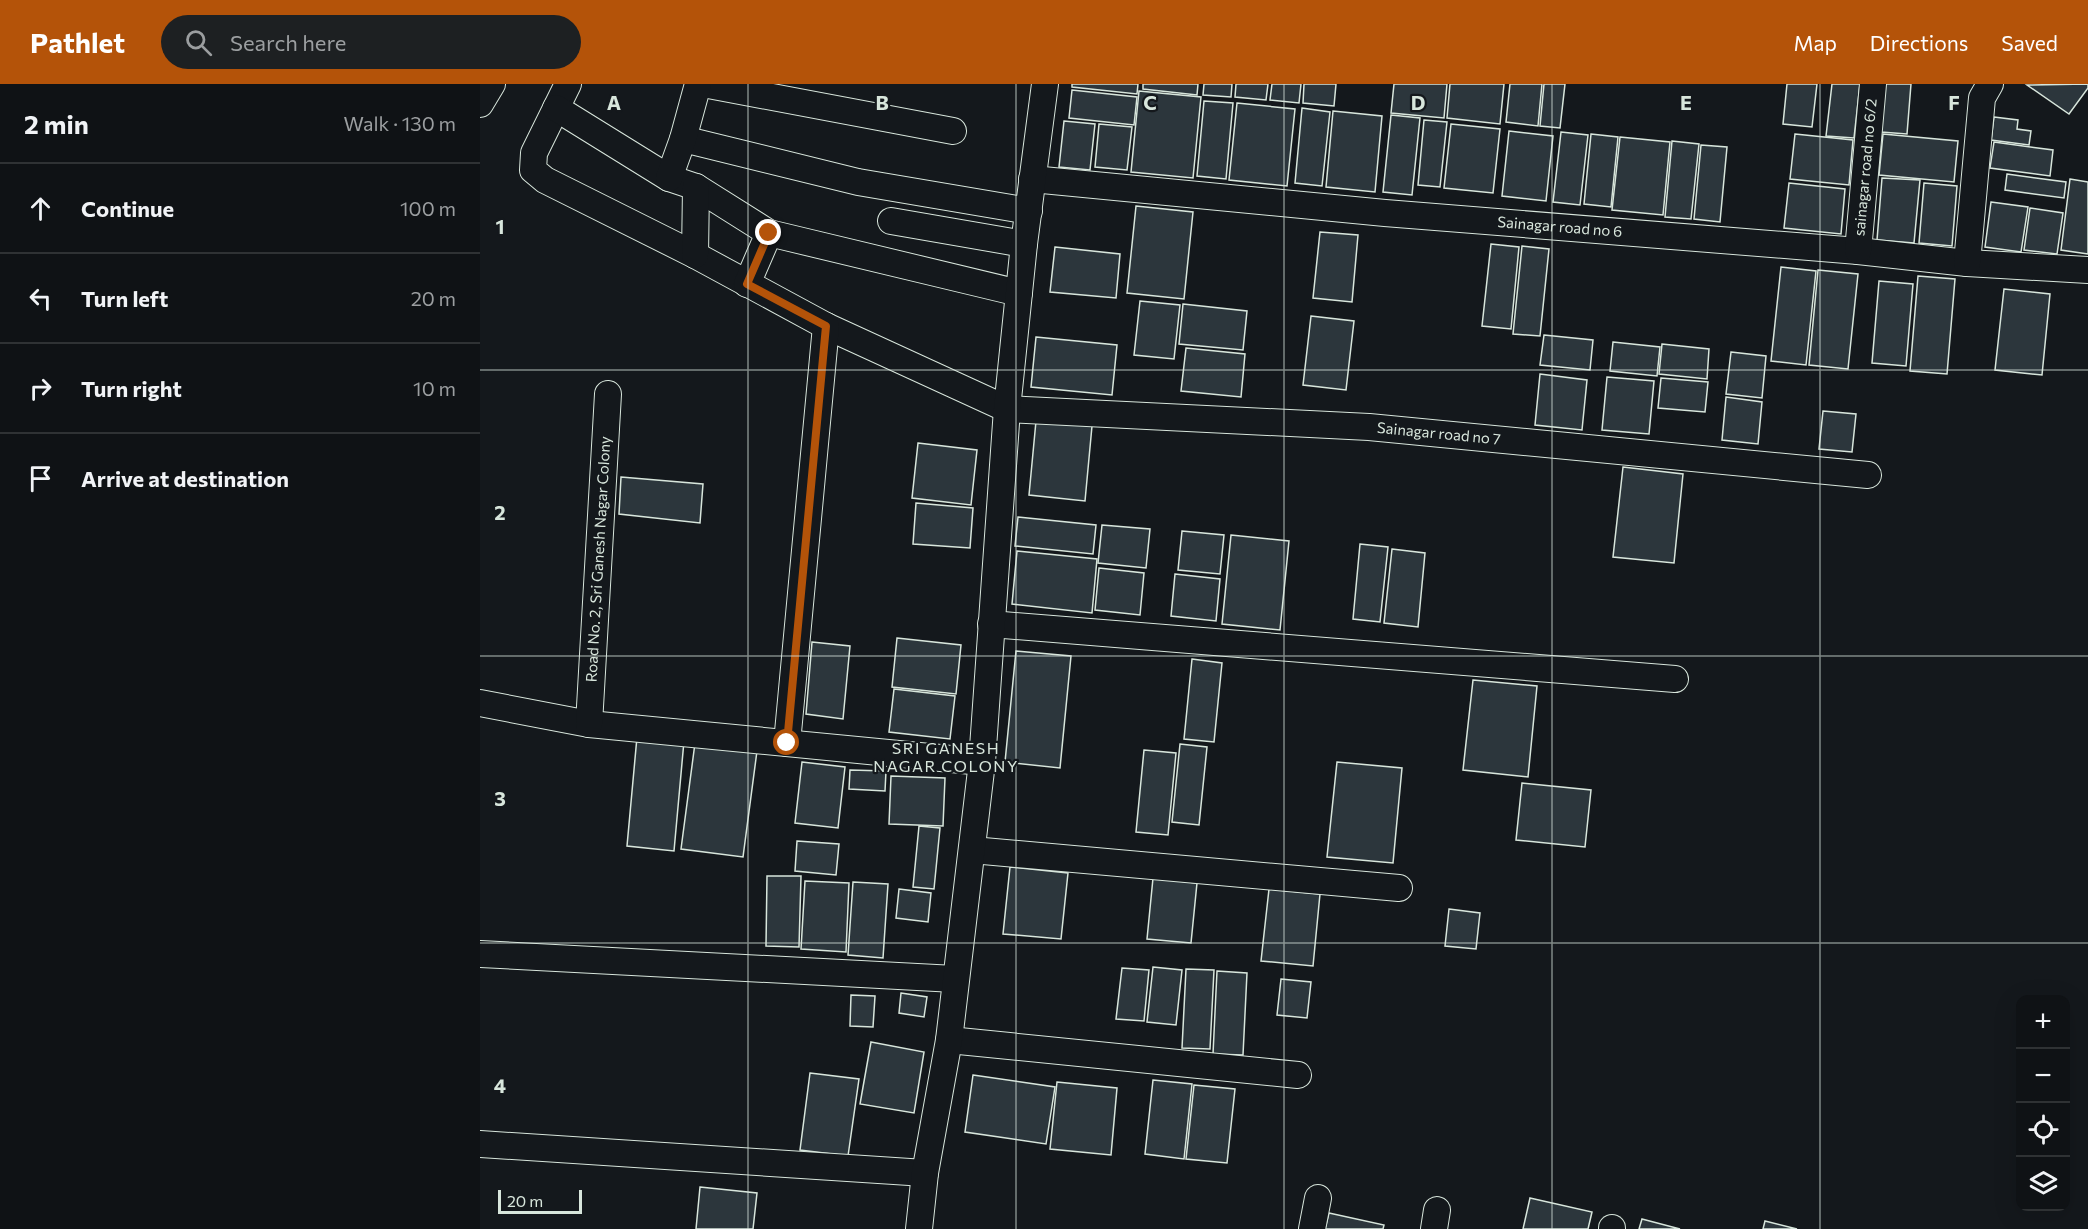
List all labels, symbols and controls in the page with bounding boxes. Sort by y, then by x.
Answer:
search box [161,15,581,69]
text: Pathlet [30,25,125,59]
icon: search [182,26,215,59]
text: Search here [230,29,346,56]
text: Map [1794,30,1837,55]
text: Directions [1870,30,1968,55]
text: Saved [2001,30,2058,55]
text: A [607,90,621,114]
text: B [875,90,889,114]
text: C [1143,90,1157,114]
text: D [1411,90,1425,114]
text: E [1680,90,1692,114]
text: F [1948,90,1960,114]
street label: sainagar road no 6/2 [1849,98,1880,237]
text: 2 min [24,108,89,139]
text: Walk · 130 m [344,111,456,135]
icon: ahead [24,192,57,225]
text: Continue [81,195,174,222]
text: 100 m [400,196,456,220]
street label: Sainagar road no 6 [1497,212,1623,240]
text: 1 [495,214,505,238]
route end [755,219,781,245]
icon: left [24,282,57,315]
text: Turn left [81,285,168,312]
text: 20 m [411,286,456,310]
icon: right [24,372,57,405]
text: Turn right [81,375,182,402]
text: 10 m [413,376,456,400]
street label: Sainagar road no 7 [1376,418,1502,448]
street label: Road No. 2, Sri Ganesh Nagar Colony [581,435,614,683]
icon: arrive [24,462,57,495]
text: Arrive at destination [81,465,289,492]
text: 2 [494,500,506,524]
route start [773,729,799,755]
district label: SRI GANESH NAGAR COLONY [873,738,1019,775]
text: 3 [494,786,506,810]
map controls [2016,995,2070,1211]
button: + [2016,995,2070,1049]
button: − [2016,1049,2070,1103]
text: 4 [494,1073,506,1097]
button: locate [2016,1103,2070,1157]
button: layers [2016,1157,2070,1211]
scale bar [498,1187,582,1214]
text: 20 m [507,1191,543,1210]

